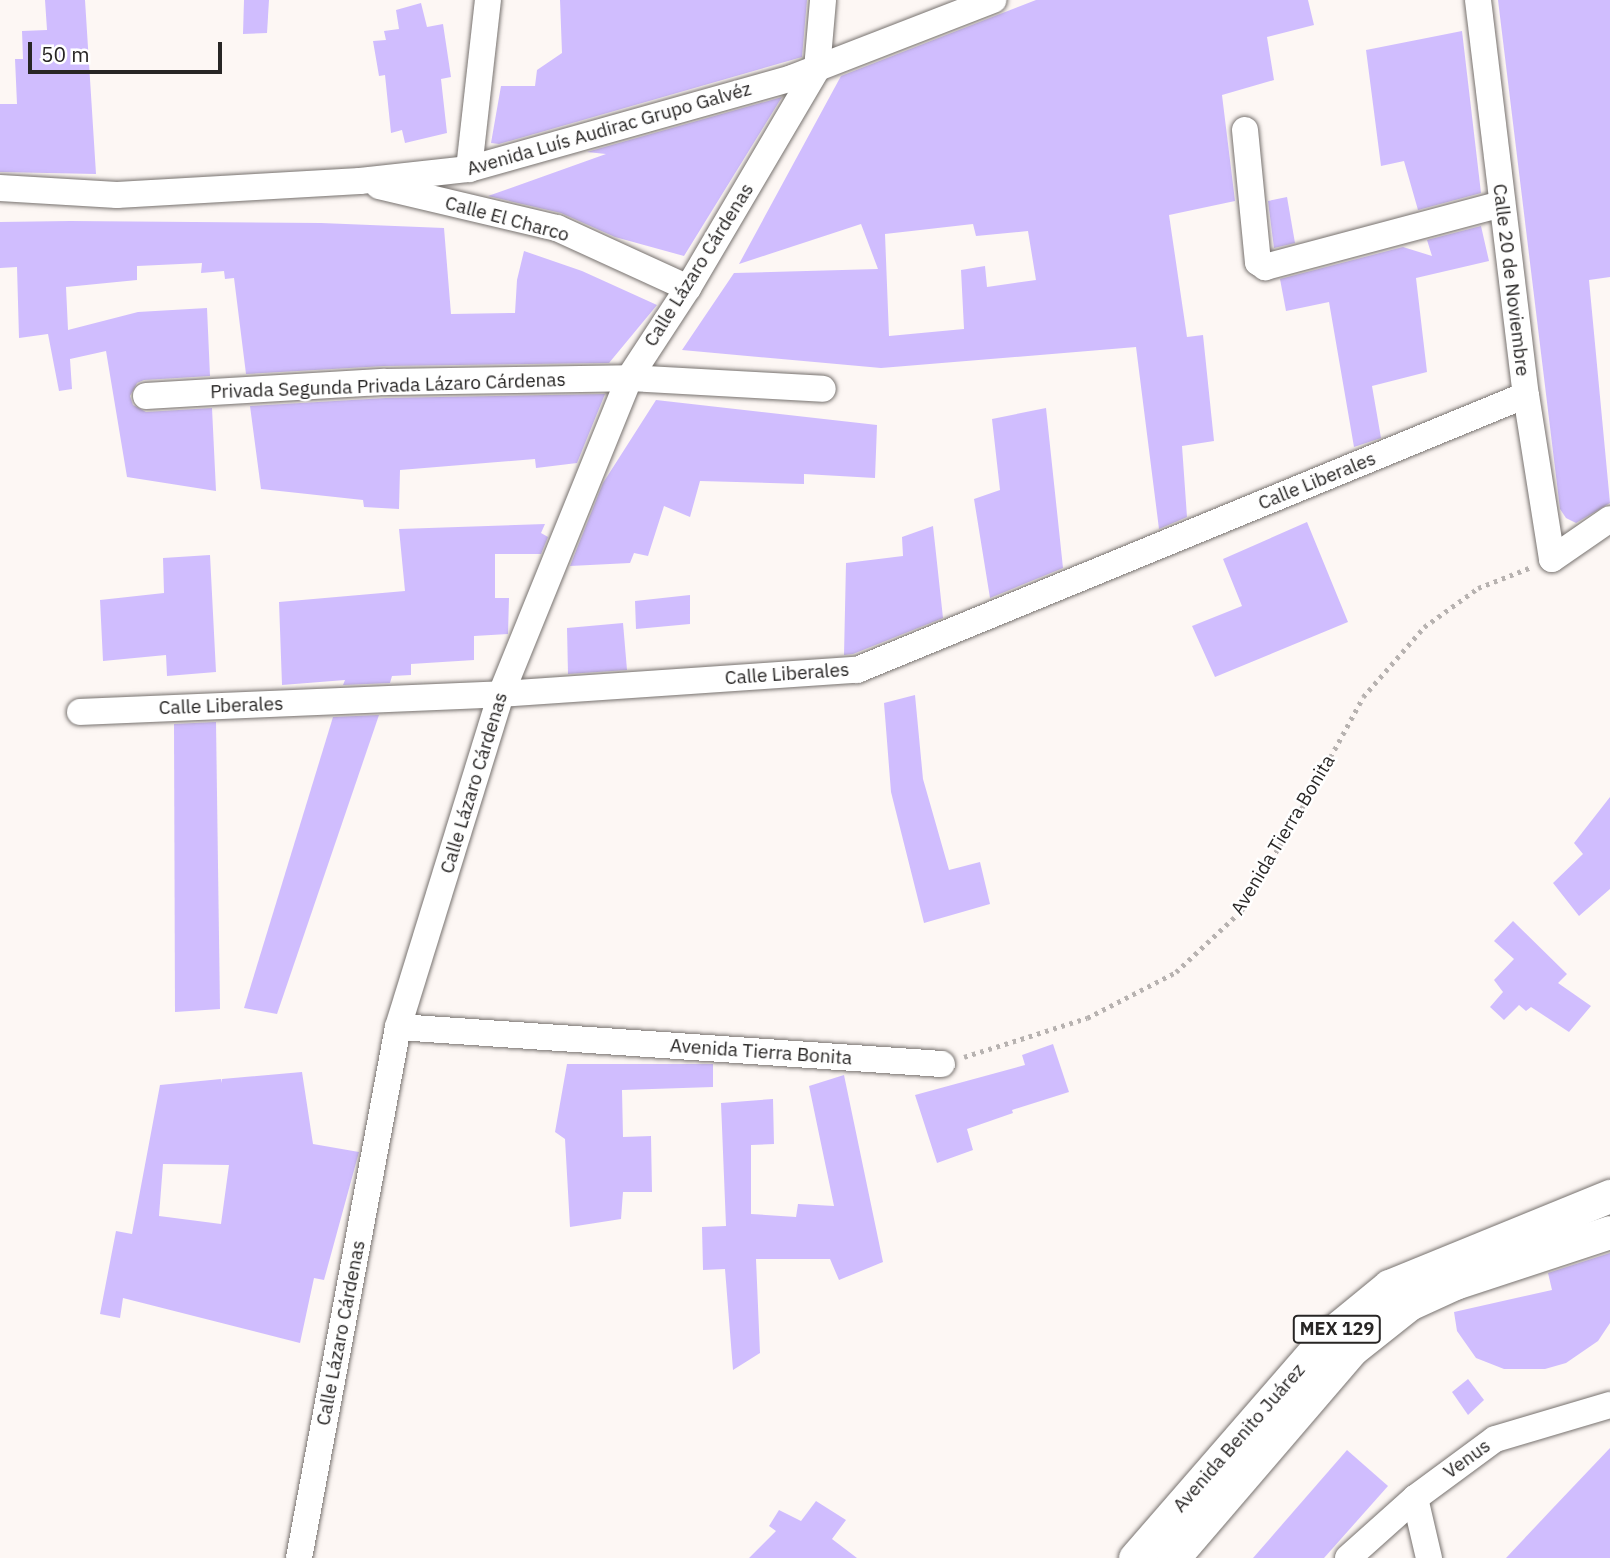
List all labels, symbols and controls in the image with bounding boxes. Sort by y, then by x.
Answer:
scale bar [32,28,226,72]
text: 50 m [41,40,90,68]
street label: Avenida Luís Audirac Grupo Galvéz [464,77,754,181]
street label: Calle Lázaro Cárdenas [639,179,759,351]
street label: Calle 20 de Noviembre [1488,182,1534,378]
street label: Calle El Charco [442,191,572,247]
street label: Privada Segunda Privada Lázaro Cárdenas [210,368,566,404]
street label: Calle Liberales [1255,447,1379,515]
street label: Calle Liberales [724,658,850,690]
street label: Calle Lázaro Cárdenas [436,690,512,876]
street label: Calle Liberales [158,692,284,720]
street label: Avenida Tierra Bonita [1226,751,1340,919]
street label: Avenida Tierra Bonita [669,1034,853,1070]
street label: Calle Lázaro Cárdenas [312,1238,370,1428]
road number: MEX 129 [1292,1314,1382,1344]
street label: Avenida Benito Juárez [1168,1359,1310,1517]
street label: Venus [1439,1434,1495,1484]

